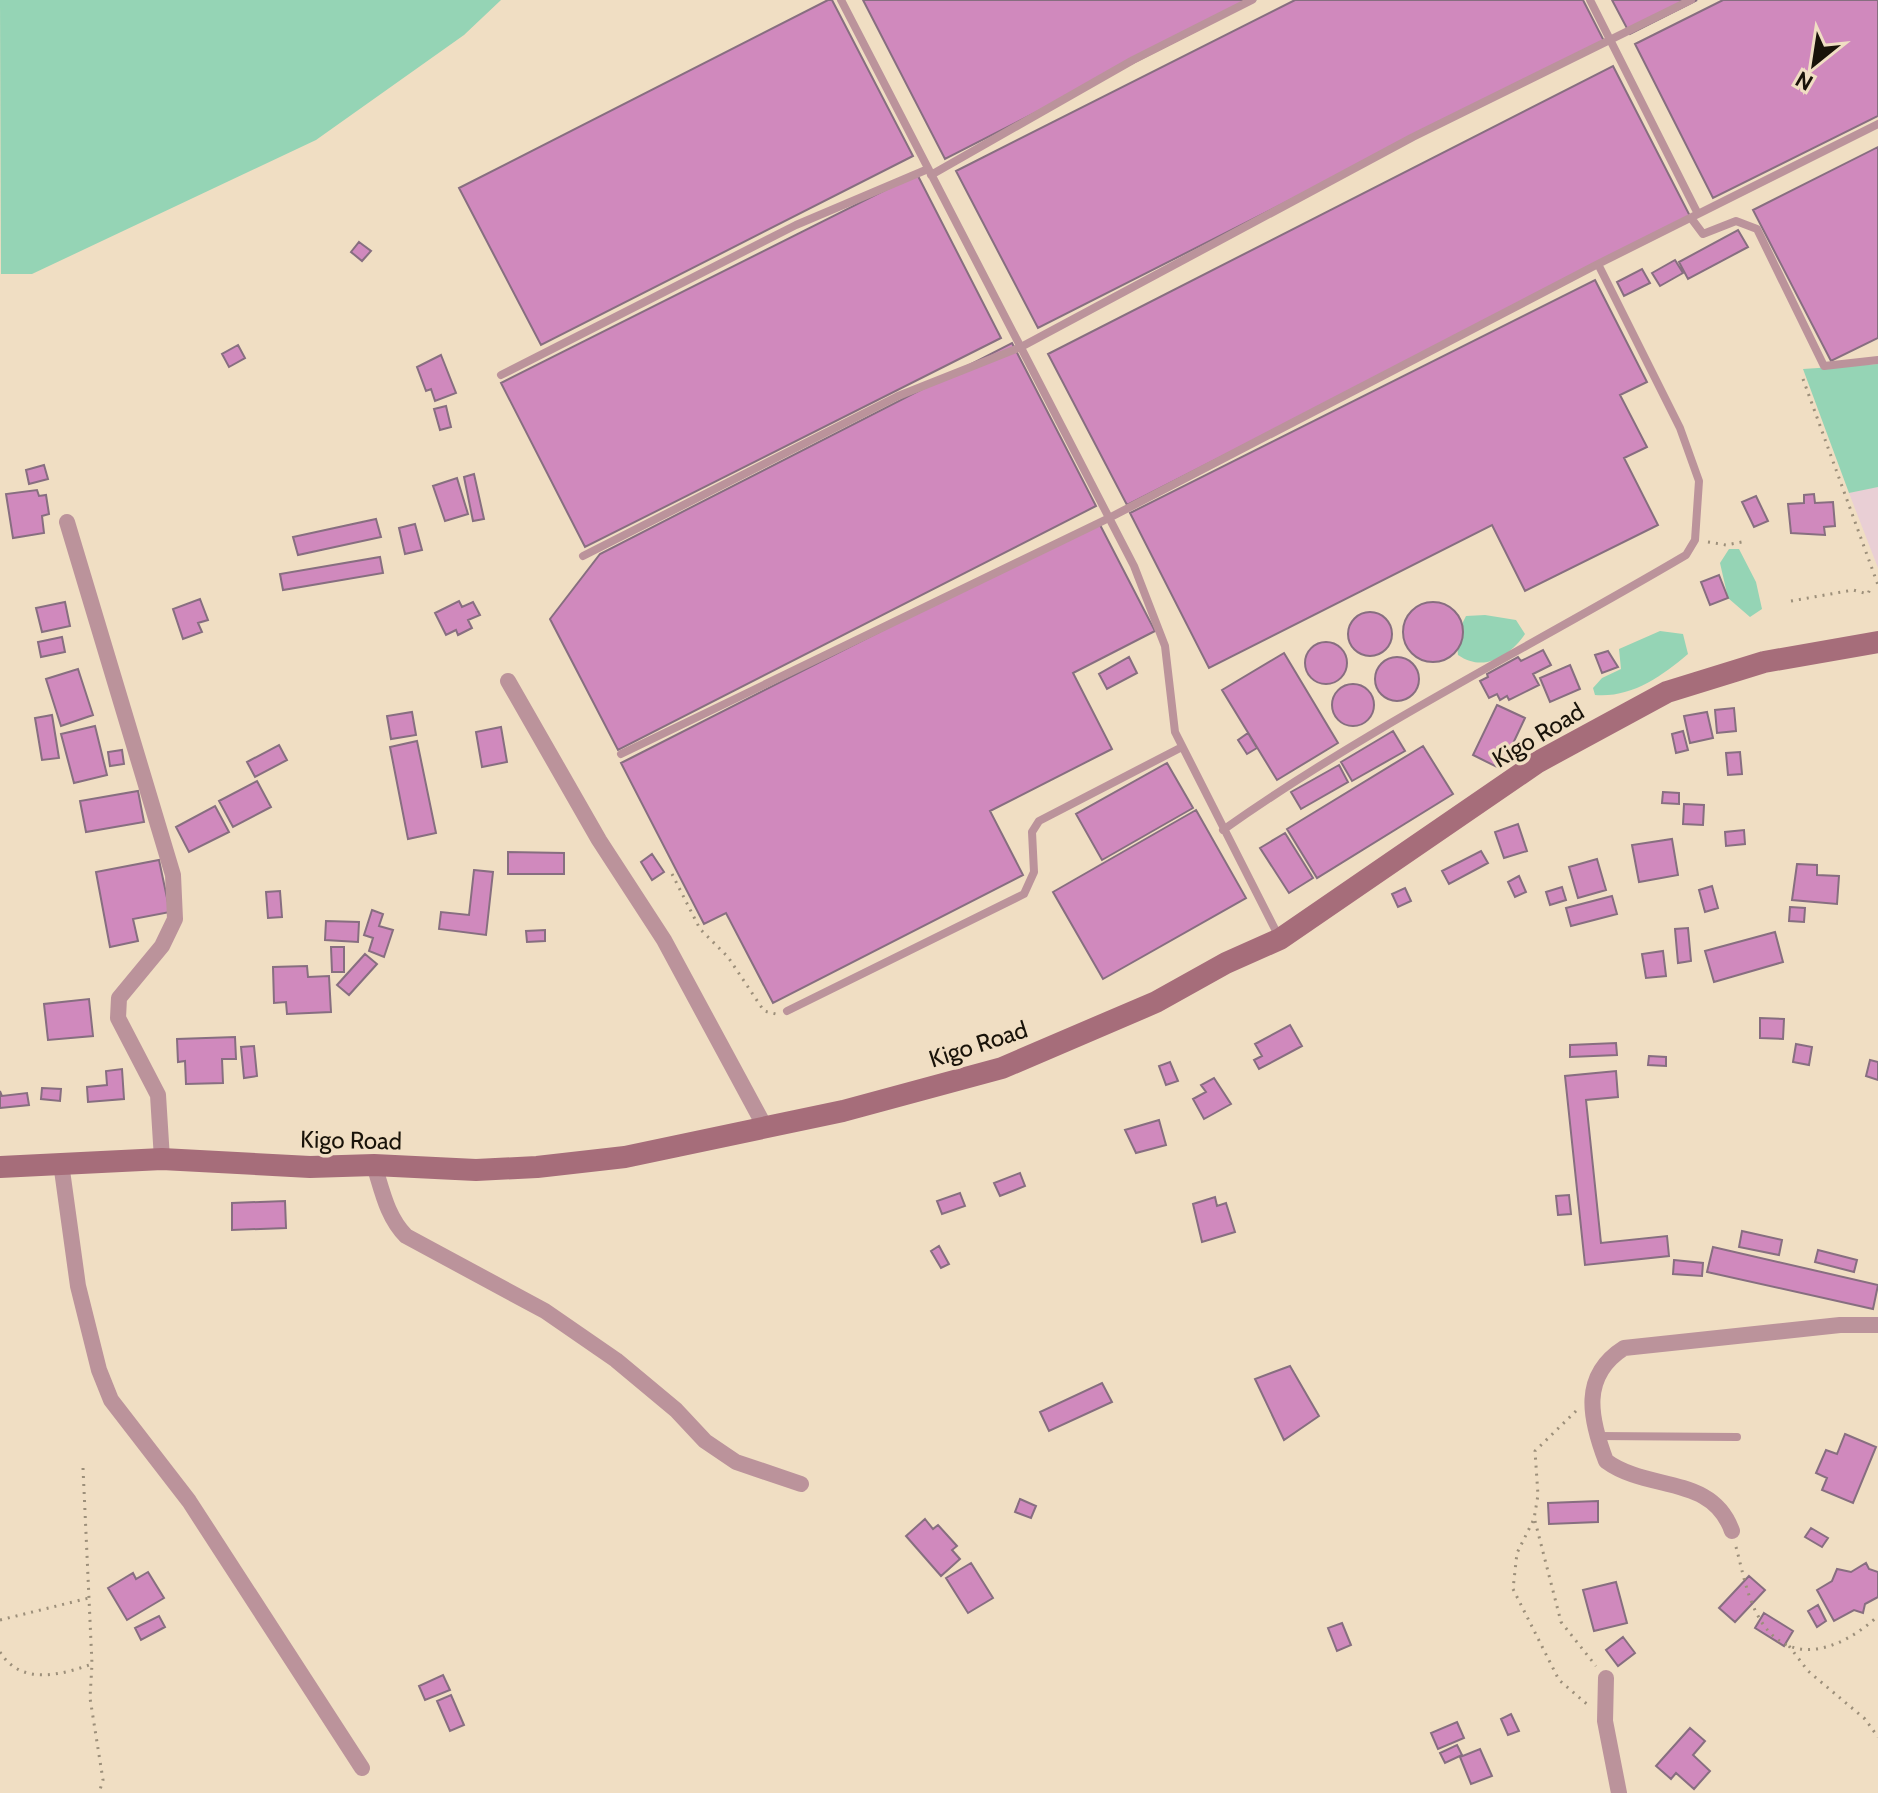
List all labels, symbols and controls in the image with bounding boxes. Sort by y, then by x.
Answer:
north arrow [1774,24,1854,104]
text: N [1791,65,1818,96]
street label: Kigo Road [1487,696,1589,774]
street label: Kigo Road [925,1014,1031,1074]
street label: Kigo Road [300,1125,402,1155]

